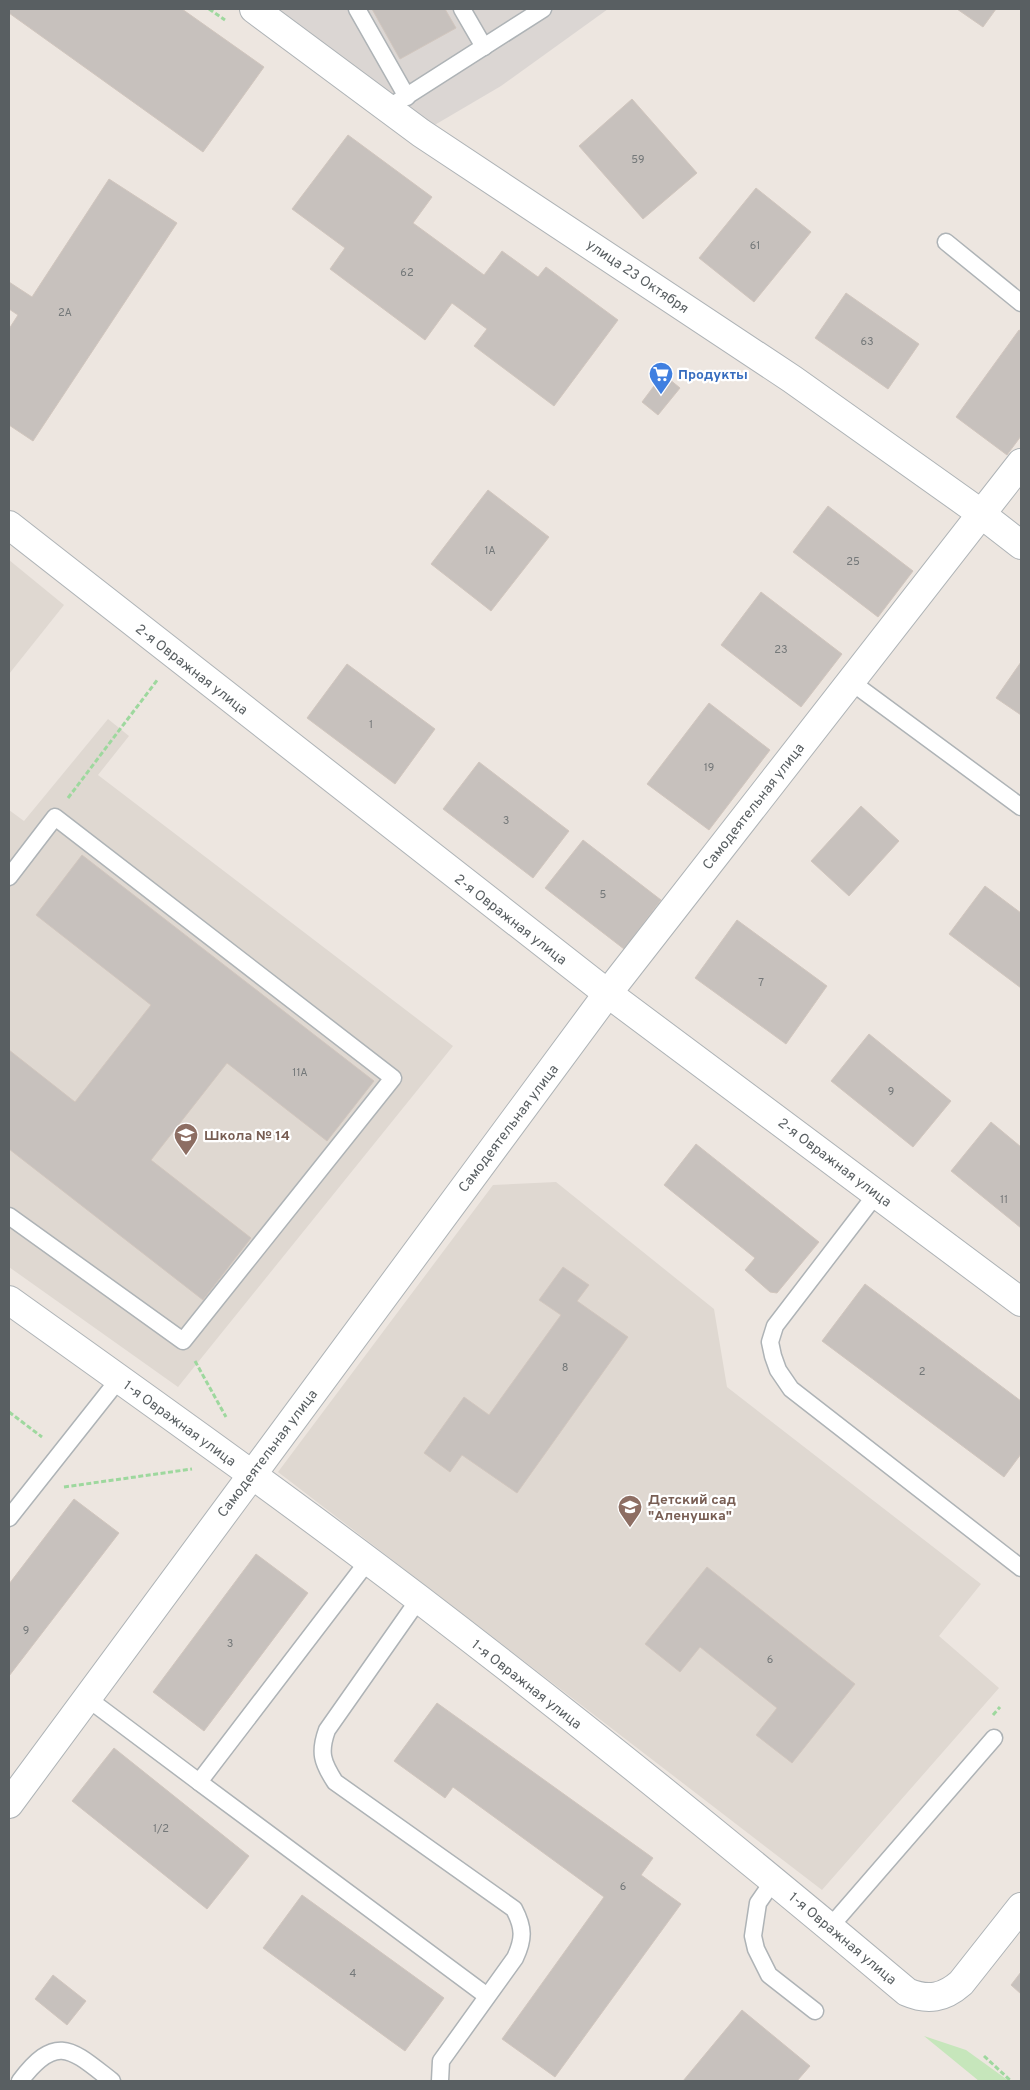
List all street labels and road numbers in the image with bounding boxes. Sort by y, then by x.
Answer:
street label: улица 23 Октября [583,237,692,318]
street label: 2-я Овражная улица [132,621,251,719]
street label: Самодеятельная улица [700,740,809,874]
street label: 2-я Овражная улица [451,871,570,969]
street label: Самодеятельная улица [456,1062,563,1196]
street label: 2-я Овражная улица [774,1115,894,1211]
street label: 1-я Овражная улица [119,1378,239,1471]
street label: Самодеятельная улица [215,1387,322,1521]
street label: 1-я Овражная улица [468,1637,585,1733]
street label: 1-я Овражная улица [785,1889,899,1989]

